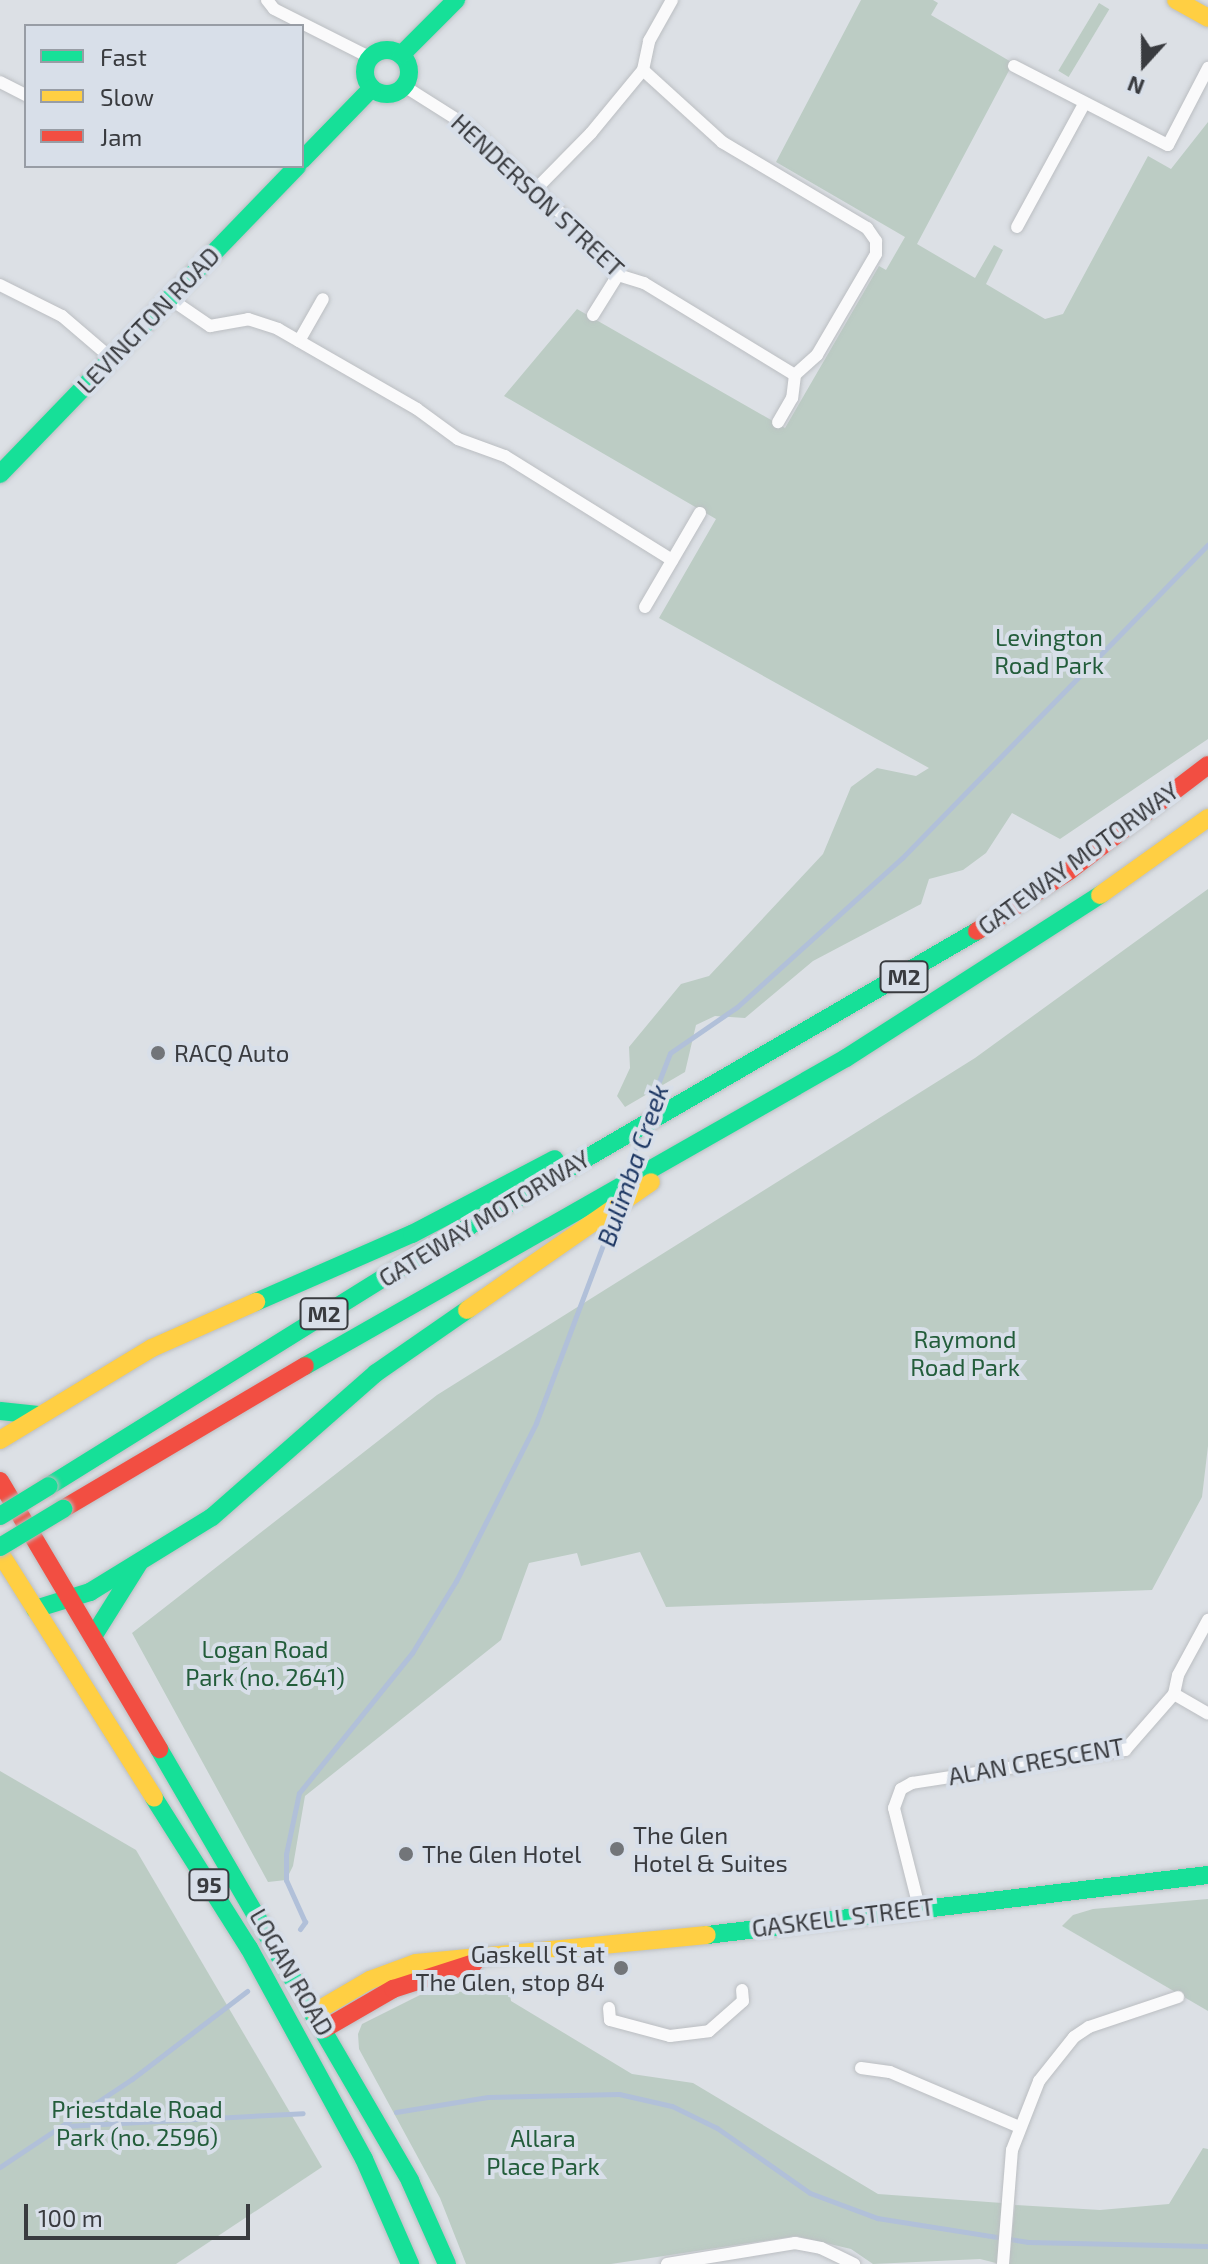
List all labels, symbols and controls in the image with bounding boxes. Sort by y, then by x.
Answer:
legend [24,24,304,168]
north arrow [1104,24,1184,104]
text: Fast [100,42,147,71]
text: N [1123,71,1147,101]
text: Slow [100,82,154,111]
street label: HENDERSON STREET [446,108,630,282]
text: Jam [100,122,142,151]
street label: LEVINGTON ROAD [71,241,225,399]
park label: Levington Road Park [994,623,1104,679]
street label: GATEWAY MOTORWAY [972,775,1184,941]
road number: M2 [878,959,930,995]
place label: RACQ Auto [174,1039,290,1067]
marker: RACQ Auto [149,1044,167,1062]
water label: Bulimba Creek [590,1080,674,1250]
street label: GATEWAY MOTORWAY [373,1143,595,1293]
road number: M2 [298,1296,350,1332]
park label: Raymond Road Park [910,1325,1020,1381]
park label: Logan Road Park (no. 2641) [185,1635,345,1691]
street label: ALAN CRESCENT [946,1731,1126,1791]
place label: The Glen Hotel & Suites [633,1821,788,1877]
place label: The Glen Hotel [422,1840,581,1868]
marker: The Glen Hotel & Suites [608,1840,626,1858]
marker: The Glen Hotel [397,1845,415,1863]
road number: 95 [187,1867,231,1903]
street label: GASKELL STREET [750,1891,936,1943]
street label: LOGAN ROAD [244,1903,340,2041]
place label: Gaskell St at The Glen, stop 84 [415,1940,605,1996]
marker: Gaskell St at The Glen, stop 84 [612,1959,630,1977]
park label: Priestdale Road Park (no. 2596) [51,2095,223,2151]
park label: Allara Place Park [486,2124,600,2180]
scale bar [28,2188,254,2238]
text: 100 m [38,2203,103,2232]

